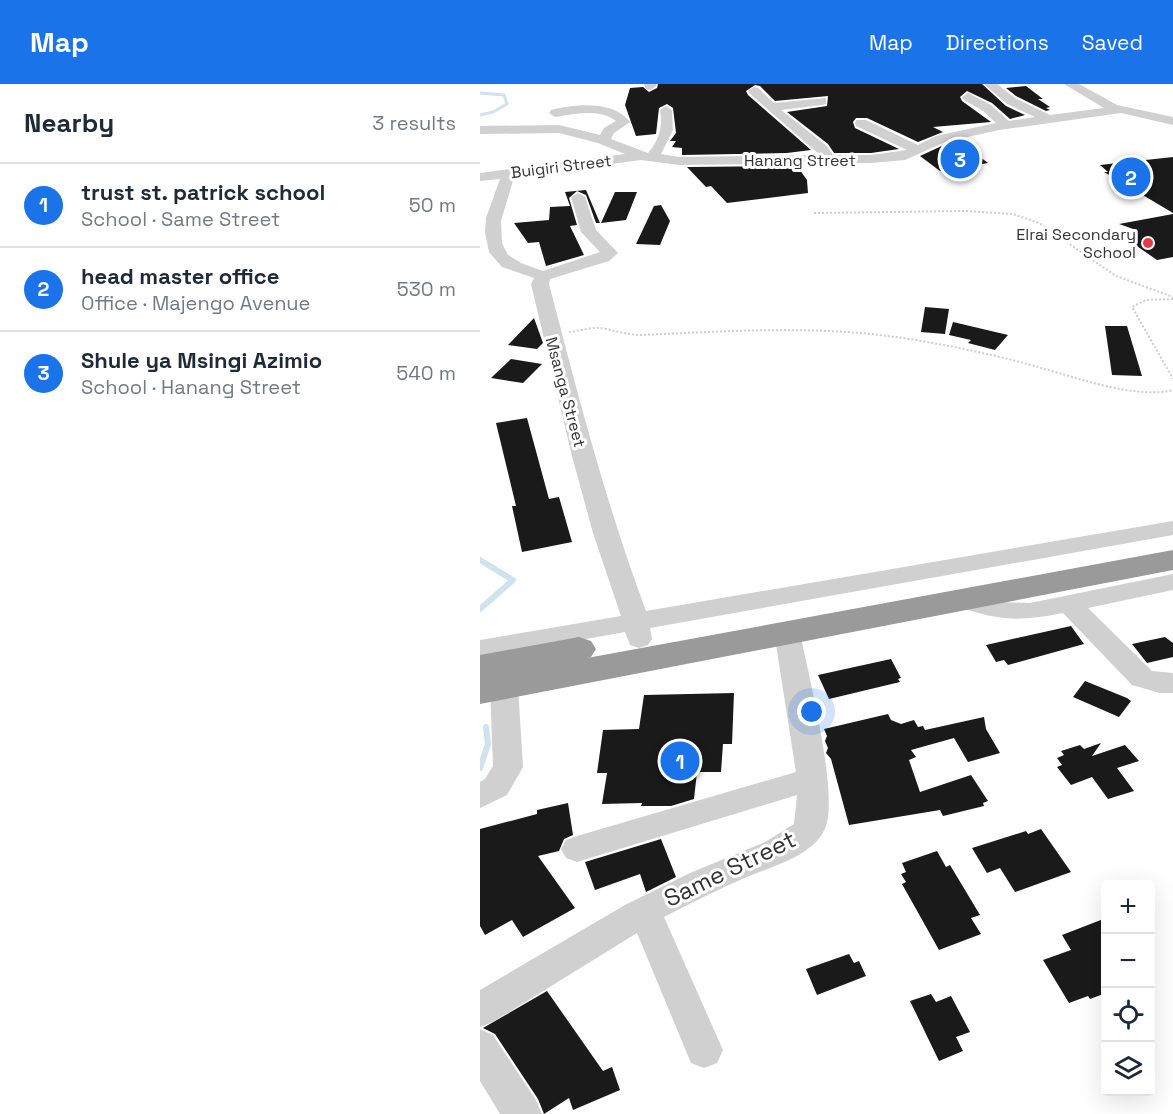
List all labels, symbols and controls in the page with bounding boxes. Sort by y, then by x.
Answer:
text: Map [30,24,89,60]
text: Map [869,29,913,56]
text: Directions [946,29,1049,56]
text: Saved [1082,29,1143,56]
text: Nearby [24,106,114,140]
text: 3 results [372,110,456,136]
pin: 3 [940,136,980,182]
street label: Buigiri Street [509,150,613,183]
street label: Hanang Street [744,150,856,171]
pin: 2 [1112,154,1150,200]
text: trust st. patrick school [81,178,325,206]
text: 1 [39,192,48,218]
text: 50 m [409,192,456,218]
text: School · Same Street [81,206,280,232]
place label: Elrai Secondary School [1016,224,1136,263]
marker: Elrai Secondary School [1141,236,1155,250]
text: head master office [81,262,279,290]
text: 2 [38,276,49,302]
text: 530 m [397,276,456,302]
text: Office · Majengo Avenue [81,290,310,316]
street label: Msanga Street [541,334,590,450]
text: Shule ya Msingi Azimio [81,346,322,374]
text: 3 [37,360,50,386]
text: 540 m [396,360,456,386]
text: School · Hanang Street [81,374,301,400]
your location [797,697,826,726]
pin: 1 [660,738,700,784]
street label: Same Street [659,823,801,914]
map controls [1101,880,1155,1096]
button: + [1101,880,1155,934]
button: − [1101,934,1155,988]
button: locate [1101,988,1155,1042]
button: layers [1101,1042,1155,1096]

